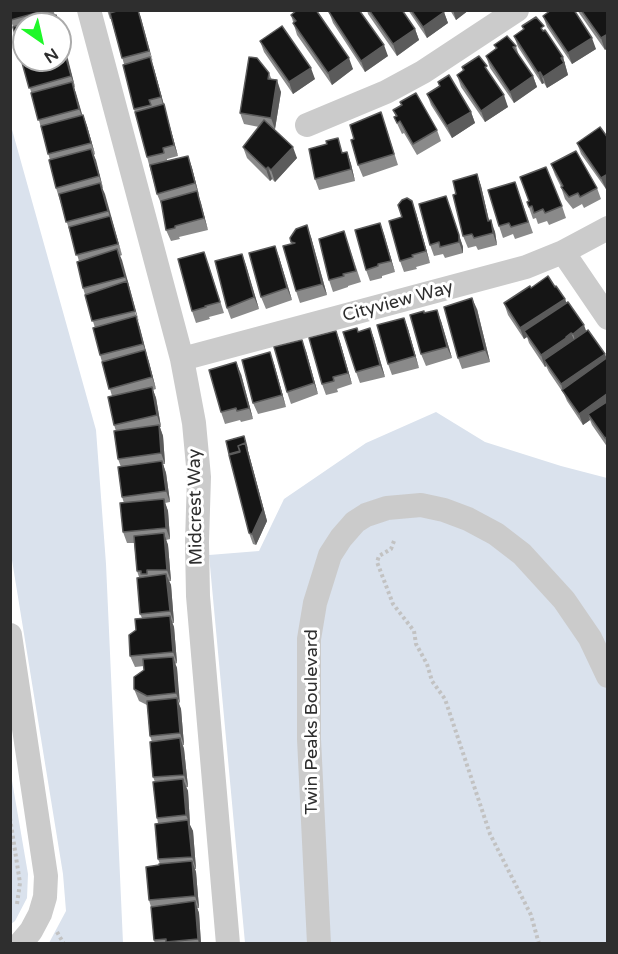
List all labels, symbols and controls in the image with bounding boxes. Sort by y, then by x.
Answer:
north arrow [12,12,72,72]
text: N [40,43,62,67]
street label: Cityview Way [340,277,456,327]
street label: Midcrest Way [184,448,208,566]
street label: Twin Peaks Boulevard [301,629,323,815]

